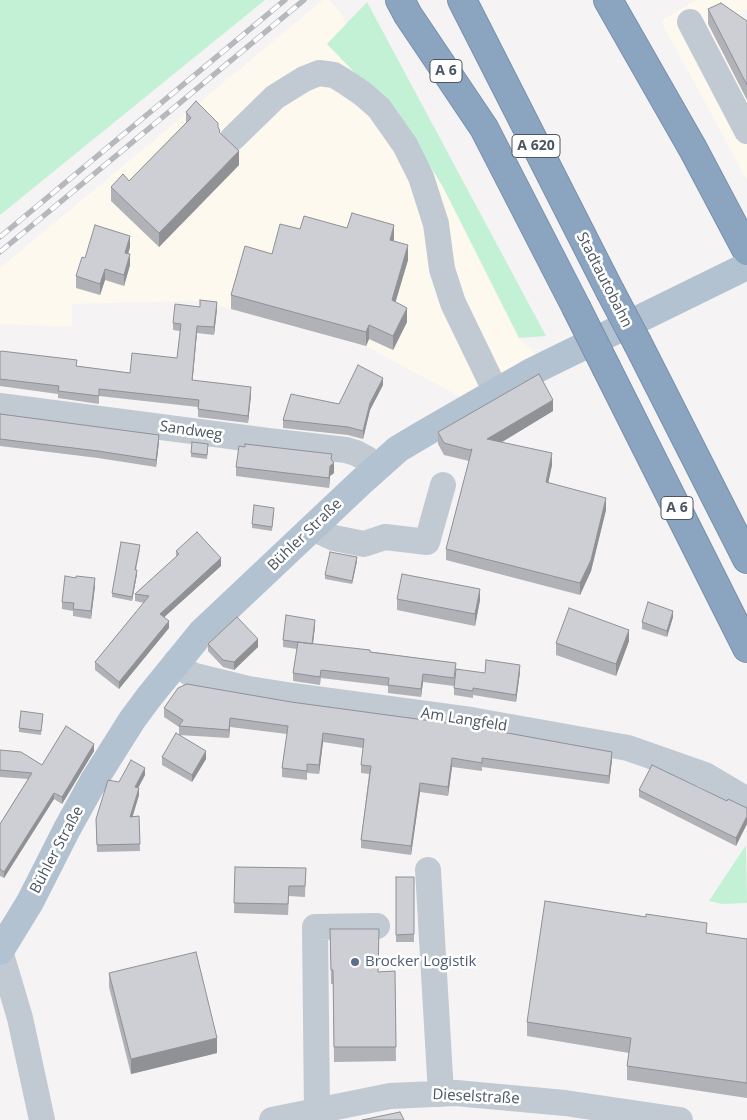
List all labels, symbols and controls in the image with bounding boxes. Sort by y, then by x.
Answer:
road number: A 6 [430,59,462,82]
road number: A 620 [512,134,560,158]
street label: Stadtautobahn [572,229,636,331]
street label: Sandweg [158,418,224,444]
street label: Bühler Straße [264,495,346,575]
road number: A 6 [661,496,693,520]
street label: Am Langfeld [420,704,508,736]
street label: Bühler Straße [26,803,88,897]
place label: Brocker Logistik [365,953,476,971]
marker: Brocker Logistik [349,956,361,968]
street label: Dieselstraße [432,1086,520,1108]

